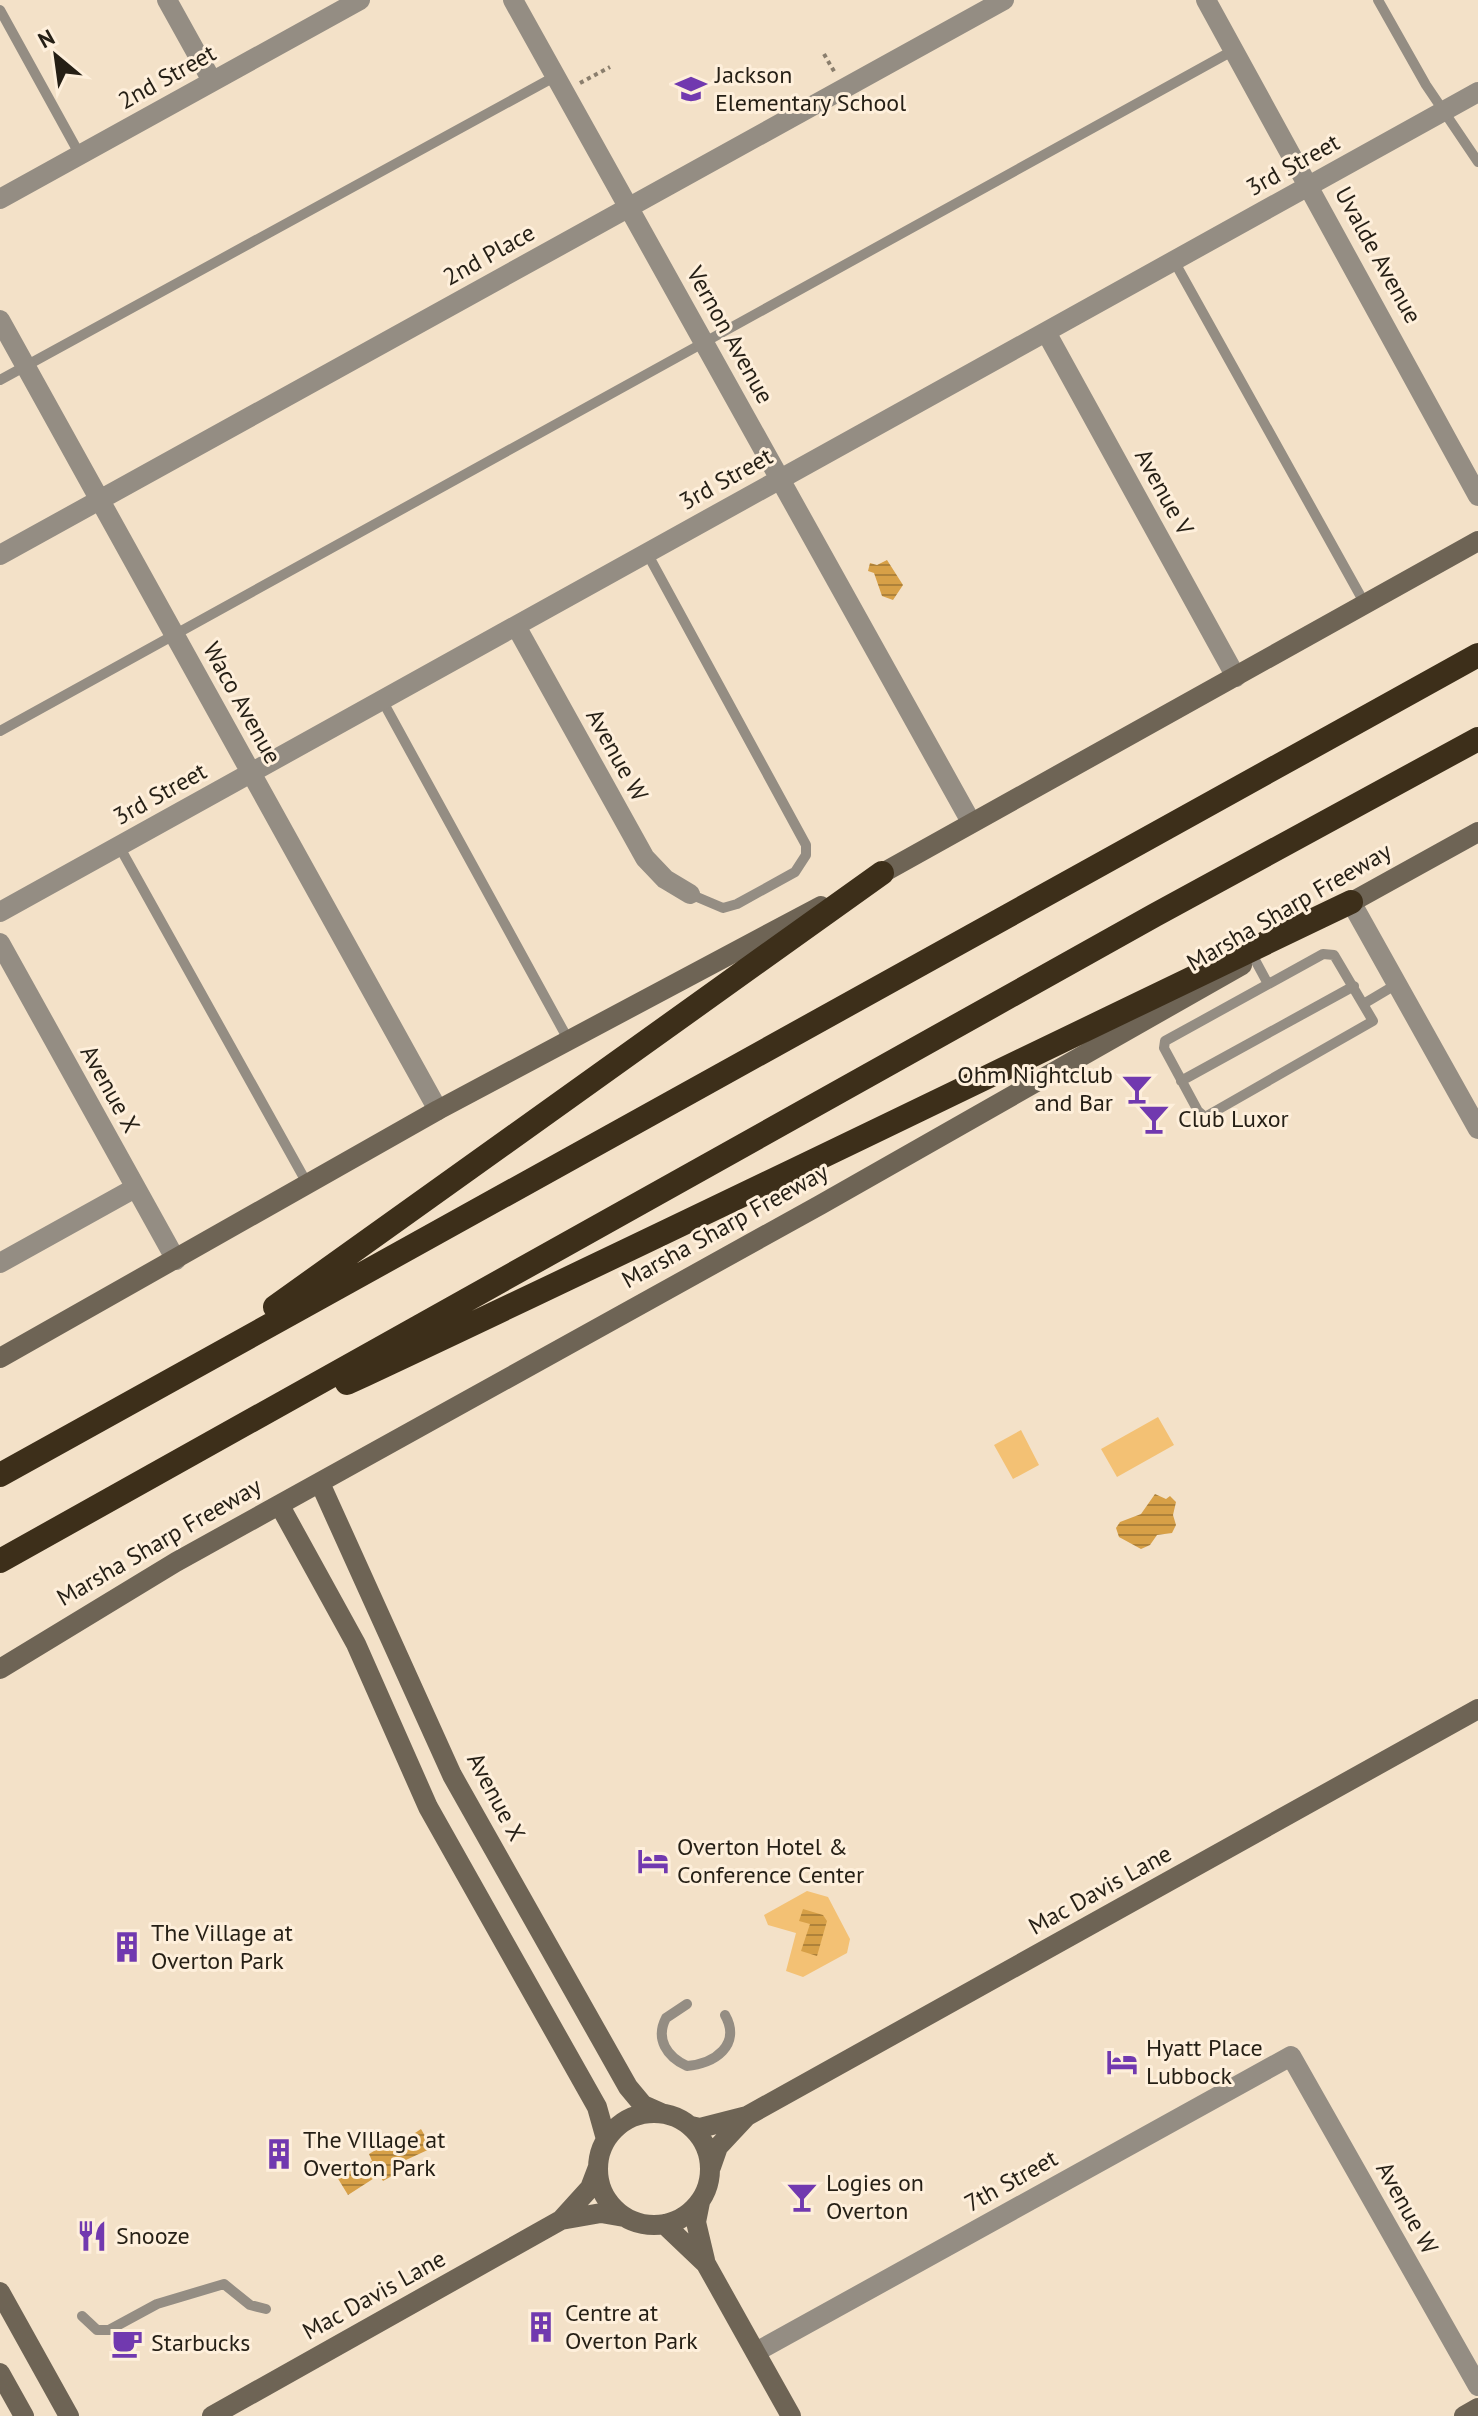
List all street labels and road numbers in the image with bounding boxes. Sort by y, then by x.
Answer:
street label: 2nd Street [113,37,221,116]
street label: 3rd Street [1241,126,1345,203]
street label: Uvalde Avenue [1328,181,1429,329]
street label: 2nd Place [437,217,540,292]
street label: Vernon Avenue [679,260,781,409]
street label: 3rd Street [674,440,778,517]
street label: Avenue V [1128,443,1201,541]
street label: Waco Avenue [196,636,289,769]
street label: Avenue W [579,703,655,806]
street label: 3rd Street [108,755,212,832]
street label: Marsha Sharp Freeway [1181,835,1397,978]
street label: Avenue X [74,1039,147,1138]
street label: Marsha Sharp Freeway [616,1156,833,1295]
street label: Marsha Sharp Freeway [51,1470,267,1613]
street label: Avenue X [460,1747,533,1846]
street label: Mac Davis Lane [1023,1838,1177,1942]
street label: 7th Street [959,2142,1063,2219]
street label: Avenue W [1369,2156,1445,2259]
street label: Mac Davis Lane [297,2243,451,2347]

